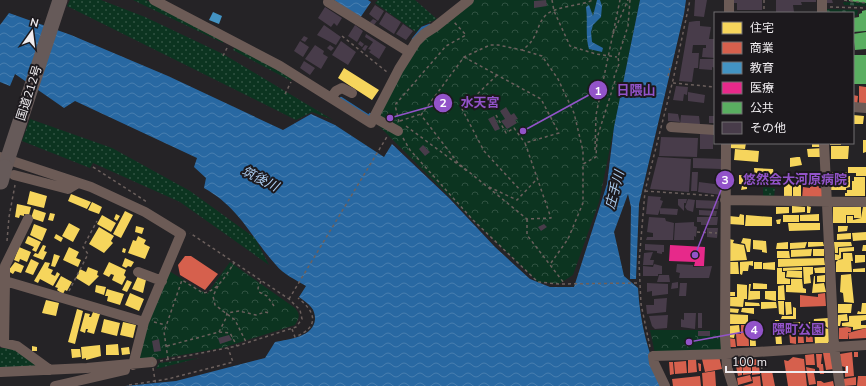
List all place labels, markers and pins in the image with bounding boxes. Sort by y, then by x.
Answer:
callout: 日隈山 [588,78,663,103]
callout: 水天宮 [433,90,508,115]
callout: 悠然会大河原病院 [715,167,855,192]
callout: 隈町公園 [744,317,832,342]

